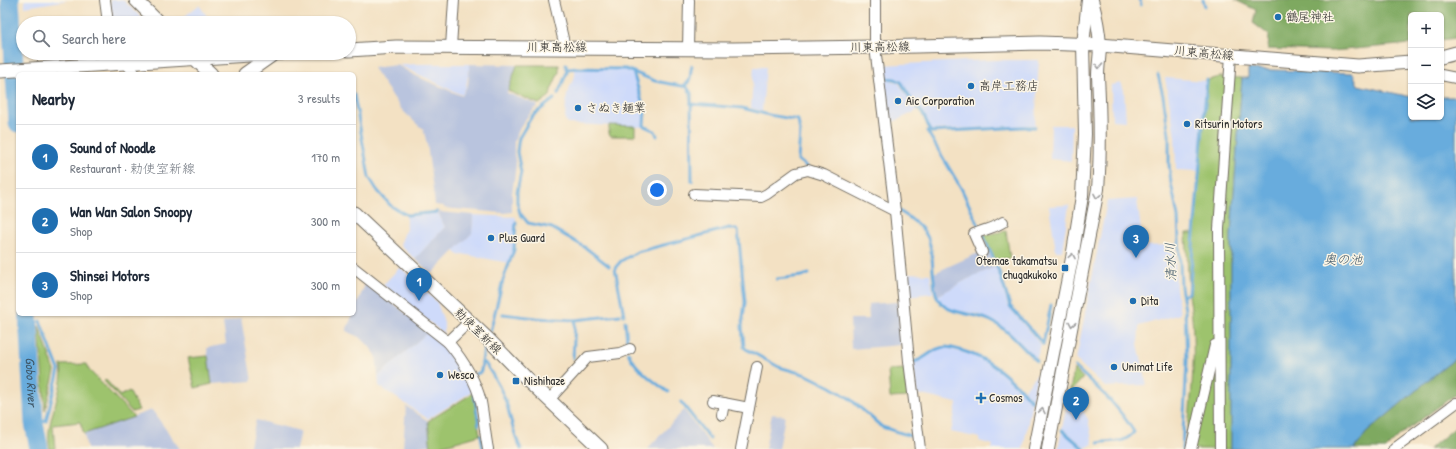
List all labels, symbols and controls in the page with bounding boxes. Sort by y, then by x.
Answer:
place label: 鶴尾神社 [1286,8,1334,25]
marker: 鶴尾神社 [1273,12,1283,22]
map controls [1408,12,1444,120]
button: + [1408,12,1444,48]
search box [16,16,356,60]
icon: search [30,27,52,49]
text: Search here [62,28,126,49]
street label: 川東高松線 [850,37,910,56]
street label: 川東高松線 [527,38,587,55]
street label: 川東高松線 [1173,41,1235,64]
button: − [1408,48,1444,84]
one-way arrow [1094,63,1103,69]
place label: 高岸工務店 [979,77,1039,94]
marker: 高岸工務店 [966,81,976,91]
button: layers [1408,84,1444,120]
text: Nearby [32,87,75,110]
text: 3 results [298,89,340,107]
place label: Aic Corporation [906,92,974,109]
marker: Aic Corporation [893,96,903,106]
place label: さぬき麺業 [586,99,646,116]
marker: さぬき麺業 [573,103,583,113]
place label: Ritsurin Motors [1195,115,1263,132]
marker: Ritsurin Motors [1182,119,1192,129]
text: Sound of Noodle [70,137,156,158]
text: 1 [43,148,47,166]
text: 170 m [311,148,340,166]
text: Restaurant · 勅使室新線 [70,159,195,177]
your location [647,180,667,200]
one-way arrow [1093,193,1101,199]
text: Wan Wan Salon Snoopy [70,201,192,222]
text: 2 [42,212,48,230]
text: 300 m [311,212,340,230]
text: Shop [70,222,92,240]
pin: 3 [1123,225,1149,258]
place label: Plus Guard [499,229,545,246]
marker: Plus Guard [486,233,496,243]
water label: 清水川 [1160,242,1180,282]
water label: 奥の池 [1323,250,1363,268]
place label: Otemae takamatsu chugakukoko [976,252,1057,283]
one-way arrow [1068,253,1076,259]
marker: Otemae takamatsu chugakukoko [1060,263,1070,273]
text: Shinsei Motors [70,265,150,286]
pin: 1 [406,268,432,301]
text: 3 [42,276,48,294]
text: 300 m [311,276,340,294]
text: Shop [70,286,92,304]
place label: Dita [1141,292,1159,309]
marker: Dita [1128,296,1138,306]
street label: 勅使室新線 [451,304,506,358]
one-way arrow [1069,321,1077,327]
water label: Gobo River [21,357,42,409]
place label: Unimat Life [1122,358,1173,375]
marker: Unimat Life [1109,362,1119,372]
place label: Wesco [448,366,474,383]
marker: Wesco [435,370,445,380]
place label: Nishihaze [524,372,565,389]
marker: Nishihaze [511,376,521,386]
pin: 2 [1063,387,1089,420]
place label: Cosmos [989,389,1023,406]
marker: Cosmos [976,393,986,403]
one-way arrow [1037,408,1046,414]

